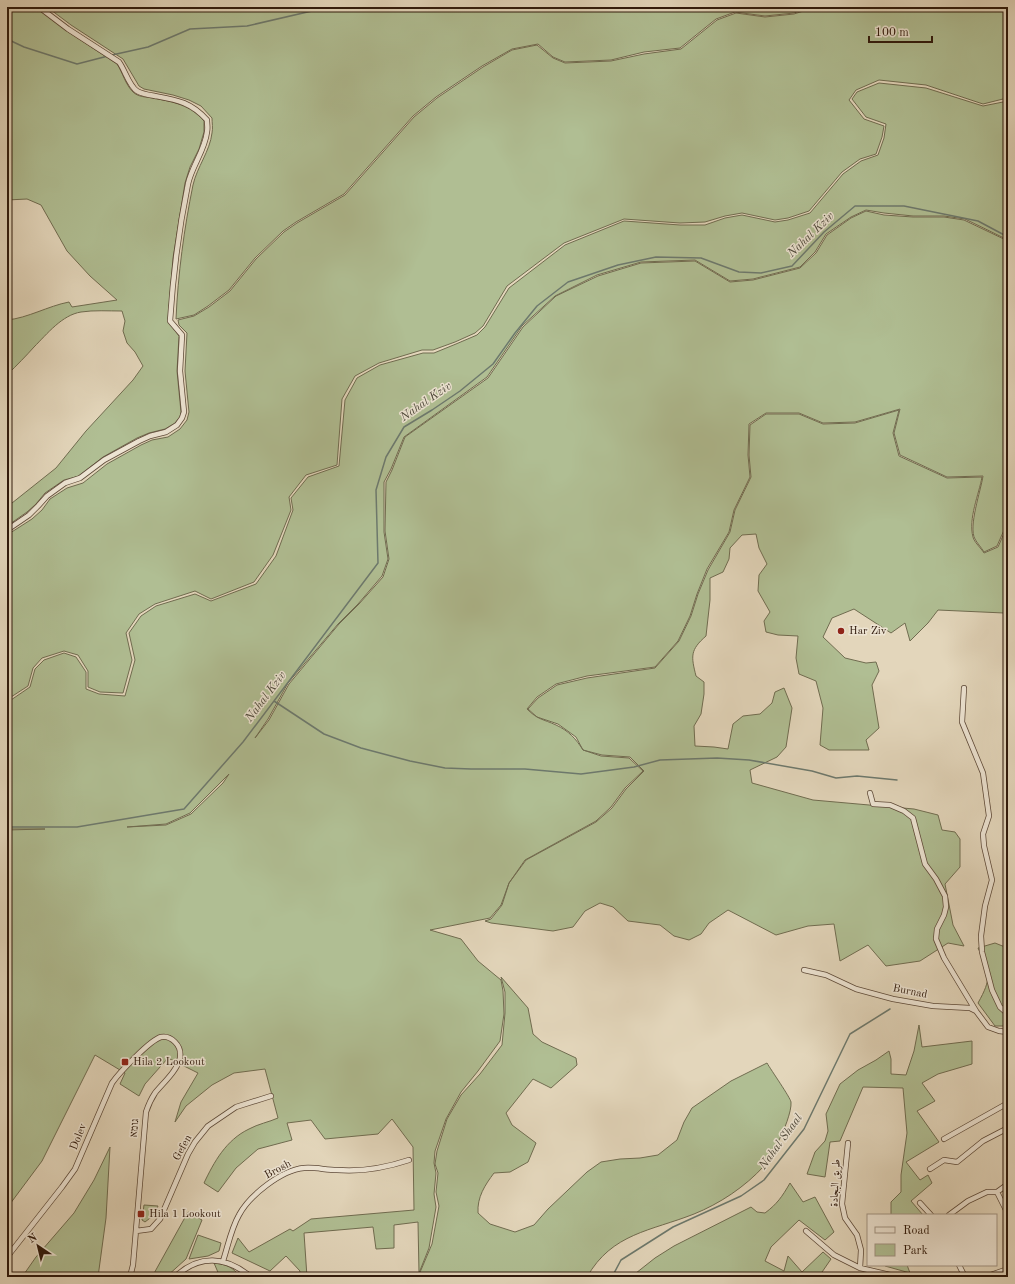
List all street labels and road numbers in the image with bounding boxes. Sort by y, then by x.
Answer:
street label: Burnad [892,983,929,1001]
street label: גומא [129,1118,141,1138]
street label: Dolev [69,1122,89,1152]
street label: Gefen [171,1133,195,1163]
street label: Brosh [263,1158,293,1182]
street label: طريق البجادة [829,1159,844,1207]

